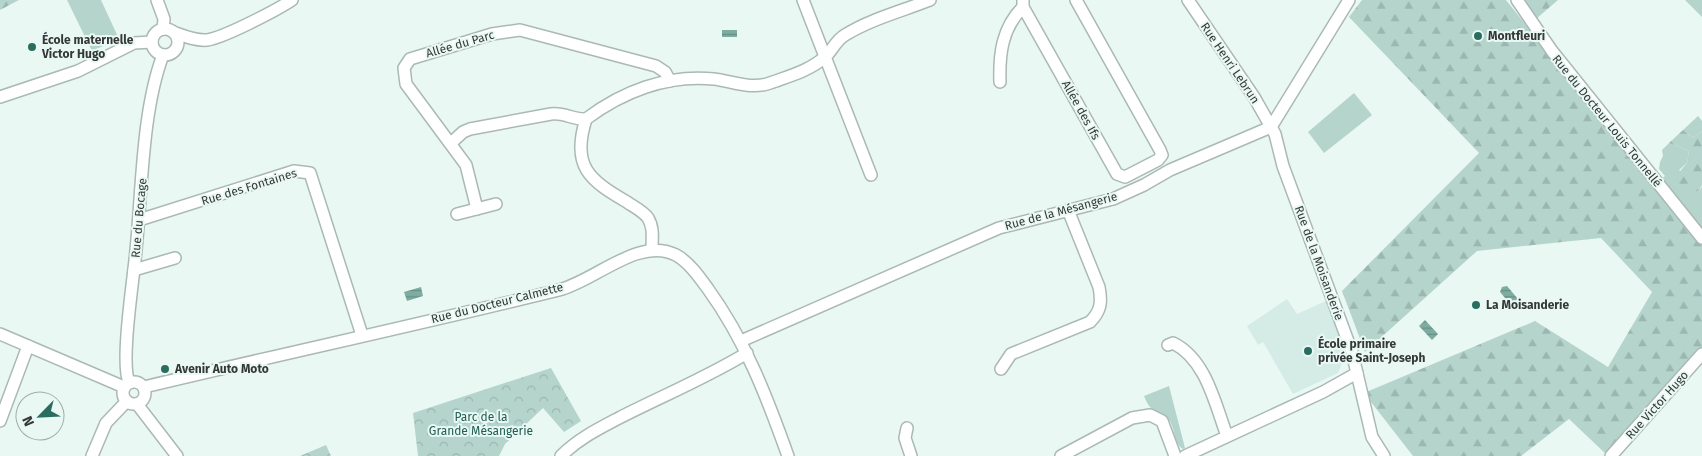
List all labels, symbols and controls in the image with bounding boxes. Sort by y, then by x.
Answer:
street label: Rue Henri Lebrun [1198,20,1262,106]
street label: Allée du Parc [424,28,496,60]
place label: Montfleuri [1488,29,1545,43]
marker: Montfleuri [1472,30,1484,42]
place label: École maternelle Victor Hugo [41,31,134,61]
marker: École maternelle Victor Hugo [26,41,38,53]
street label: Rue du Docteur Louis Tonnellé [1549,52,1665,190]
street label: Allée des Ifs [1059,78,1103,142]
street label: Rue des Fontaines [199,166,299,208]
street label: Rue du Bocage [129,177,149,259]
street label: Rue de la Mésangerie [1003,189,1119,233]
street label: Rue de la Moisanderie [1292,204,1346,322]
street label: Rue du Docteur Calmette [430,280,564,326]
place label: La Moisanderie [1486,298,1569,312]
marker: La Moisanderie [1470,299,1482,311]
place label: École primaire privée Saint-Joseph [1318,335,1426,365]
marker: École primaire privée Saint-Joseph [1302,345,1314,357]
place label: Avenir Auto Moto [174,362,269,376]
marker: Avenir Auto Moto [159,363,171,375]
street label: Rue Victor Hugo [1623,368,1691,442]
north arrow [15,391,65,441]
park label: Parc de la Grande Mésangerie [429,410,533,438]
text: N [19,413,38,429]

